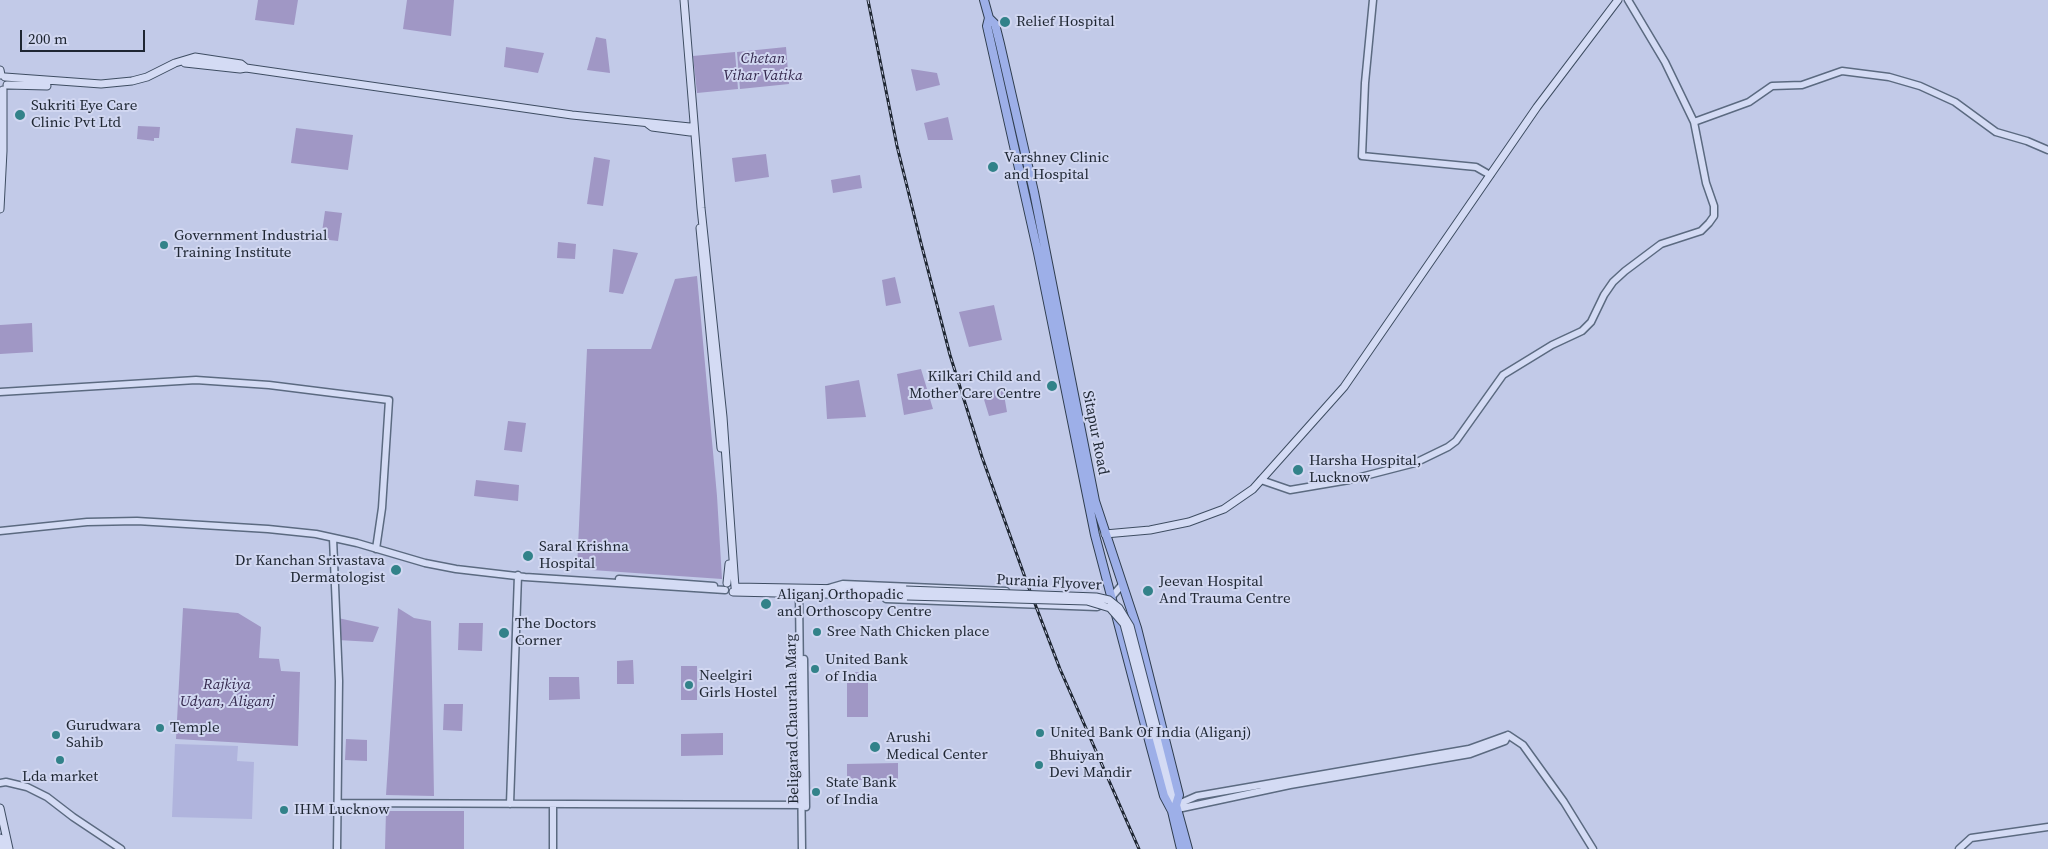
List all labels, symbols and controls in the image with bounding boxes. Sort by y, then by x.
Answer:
place label: Relief Hospital [1016,13,1115,31]
marker: Relief Hospital [998,15,1012,29]
scale bar [22,20,148,52]
text: 200 m [28,28,68,49]
park label: Chetan Vihar Vatika [723,50,803,85]
place label: Sukriti Eye Care Clinic Pvt Ltd [31,97,137,132]
marker: Sukriti Eye Care Clinic Pvt Ltd [13,108,27,122]
place label: Varshney Clinic and Hospital [1004,149,1109,184]
marker: Varshney Clinic and Hospital [986,160,1000,174]
place label: Government Industrial Training Institute [174,227,327,262]
marker: Government Industrial Training Institute [158,239,170,251]
place label: Kilkari Child and Mother Care Centre [909,368,1041,403]
marker: Kilkari Child and Mother Care Centre [1045,379,1059,393]
street label: Sitapur Road [1078,389,1112,477]
place label: Harsha Hospital, Lucknow [1309,452,1422,487]
marker: Harsha Hospital, Lucknow [1291,463,1305,477]
place label: Saral Krishna Hospital [539,538,629,573]
marker: Saral Krishna Hospital [521,549,535,563]
place label: Dr Kanchan Srivastava Dermatologist [235,552,385,587]
marker: Dr Kanchan Srivastava Dermatologist [389,563,403,577]
street label: Purania Flyover [996,571,1102,595]
place label: Jeevan Hospital And Trauma Centre [1159,573,1291,608]
marker: Jeevan Hospital And Trauma Centre [1141,584,1155,598]
place label: Aliganj Orthopadic and Orthoscopy Centre [777,586,932,621]
marker: Aliganj Orthopadic and Orthoscopy Centre [759,597,773,611]
place label: The Doctors Corner [515,615,596,650]
place label: Sree Nath Chicken place [827,623,989,641]
marker: The Doctors Corner [497,626,511,640]
marker: Sree Nath Chicken place [811,626,823,638]
street label: Beligarad Chauraha Marg [783,634,803,804]
place label: United Bank of India [825,651,908,686]
marker: United Bank of India [809,663,821,675]
place label: Neelgiri Girls Hostel [699,667,777,702]
park label: Rajkiya Udyan, Aliganj [180,676,274,711]
marker: Neelgiri Girls Hostel [683,679,695,691]
place label: Gurudwara Sahib [66,717,141,752]
place label: Temple [170,719,220,737]
marker: Temple [154,722,166,734]
place label: United Bank Of India (Aliganj) [1050,724,1251,742]
marker: United Bank Of India (Aliganj) [1034,727,1046,739]
marker: Gurudwara Sahib [50,729,62,741]
place label: Arushi Medical Center [886,729,988,764]
marker: Arushi Medical Center [868,740,882,754]
place label: Bhuiyan Devi Mandir [1049,747,1132,782]
marker: Lda market [54,754,66,766]
marker: Bhuiyan Devi Mandir [1033,759,1045,771]
place label: Lda market [22,768,98,786]
place label: State Bank of India [826,774,896,809]
marker: State Bank of India [810,786,822,798]
place label: IHM Lucknow [294,801,390,819]
marker: IHM Lucknow [278,804,290,816]

